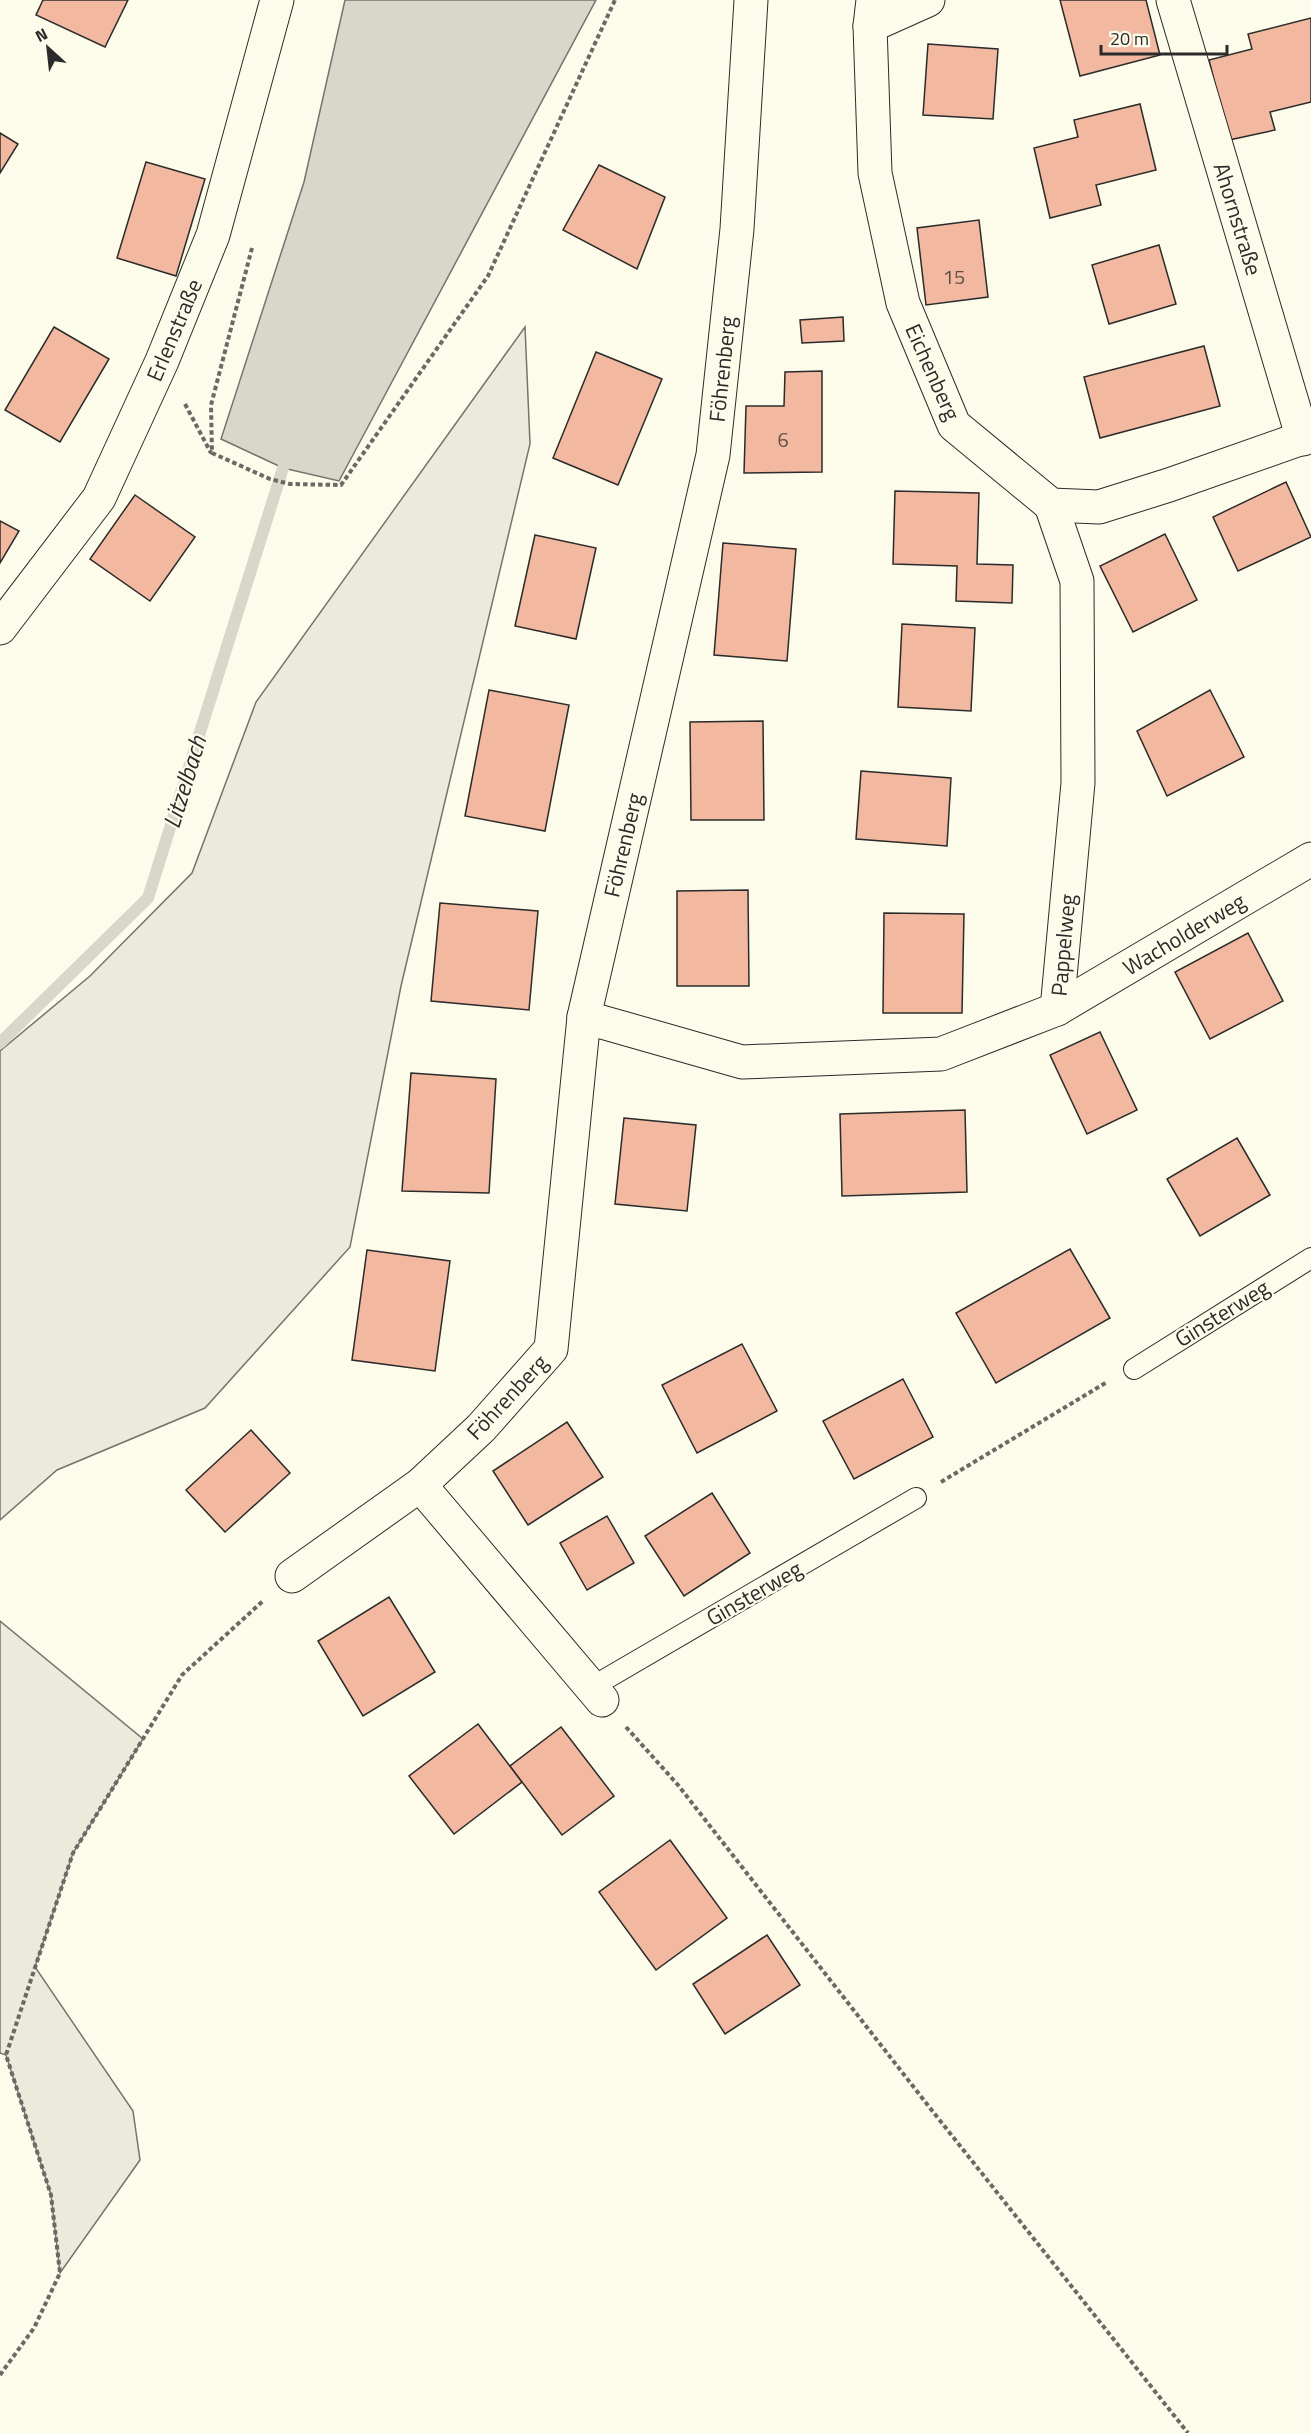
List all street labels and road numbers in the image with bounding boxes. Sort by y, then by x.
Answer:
street label: Ahornstraße [1205,158,1271,280]
street label: Erlenstraße [137,274,211,386]
street label: Föhrenberg [700,314,744,424]
street label: Eichenberg [897,318,969,426]
street label: Föhrenberg [594,789,652,901]
street label: Wacholderweg [1116,884,1252,984]
street label: Pappelweg [1042,893,1084,997]
street label: Ginsterweg [1168,1271,1276,1355]
street label: Föhrenberg [458,1347,556,1447]
street label: Ginsterweg [700,1552,808,1634]

